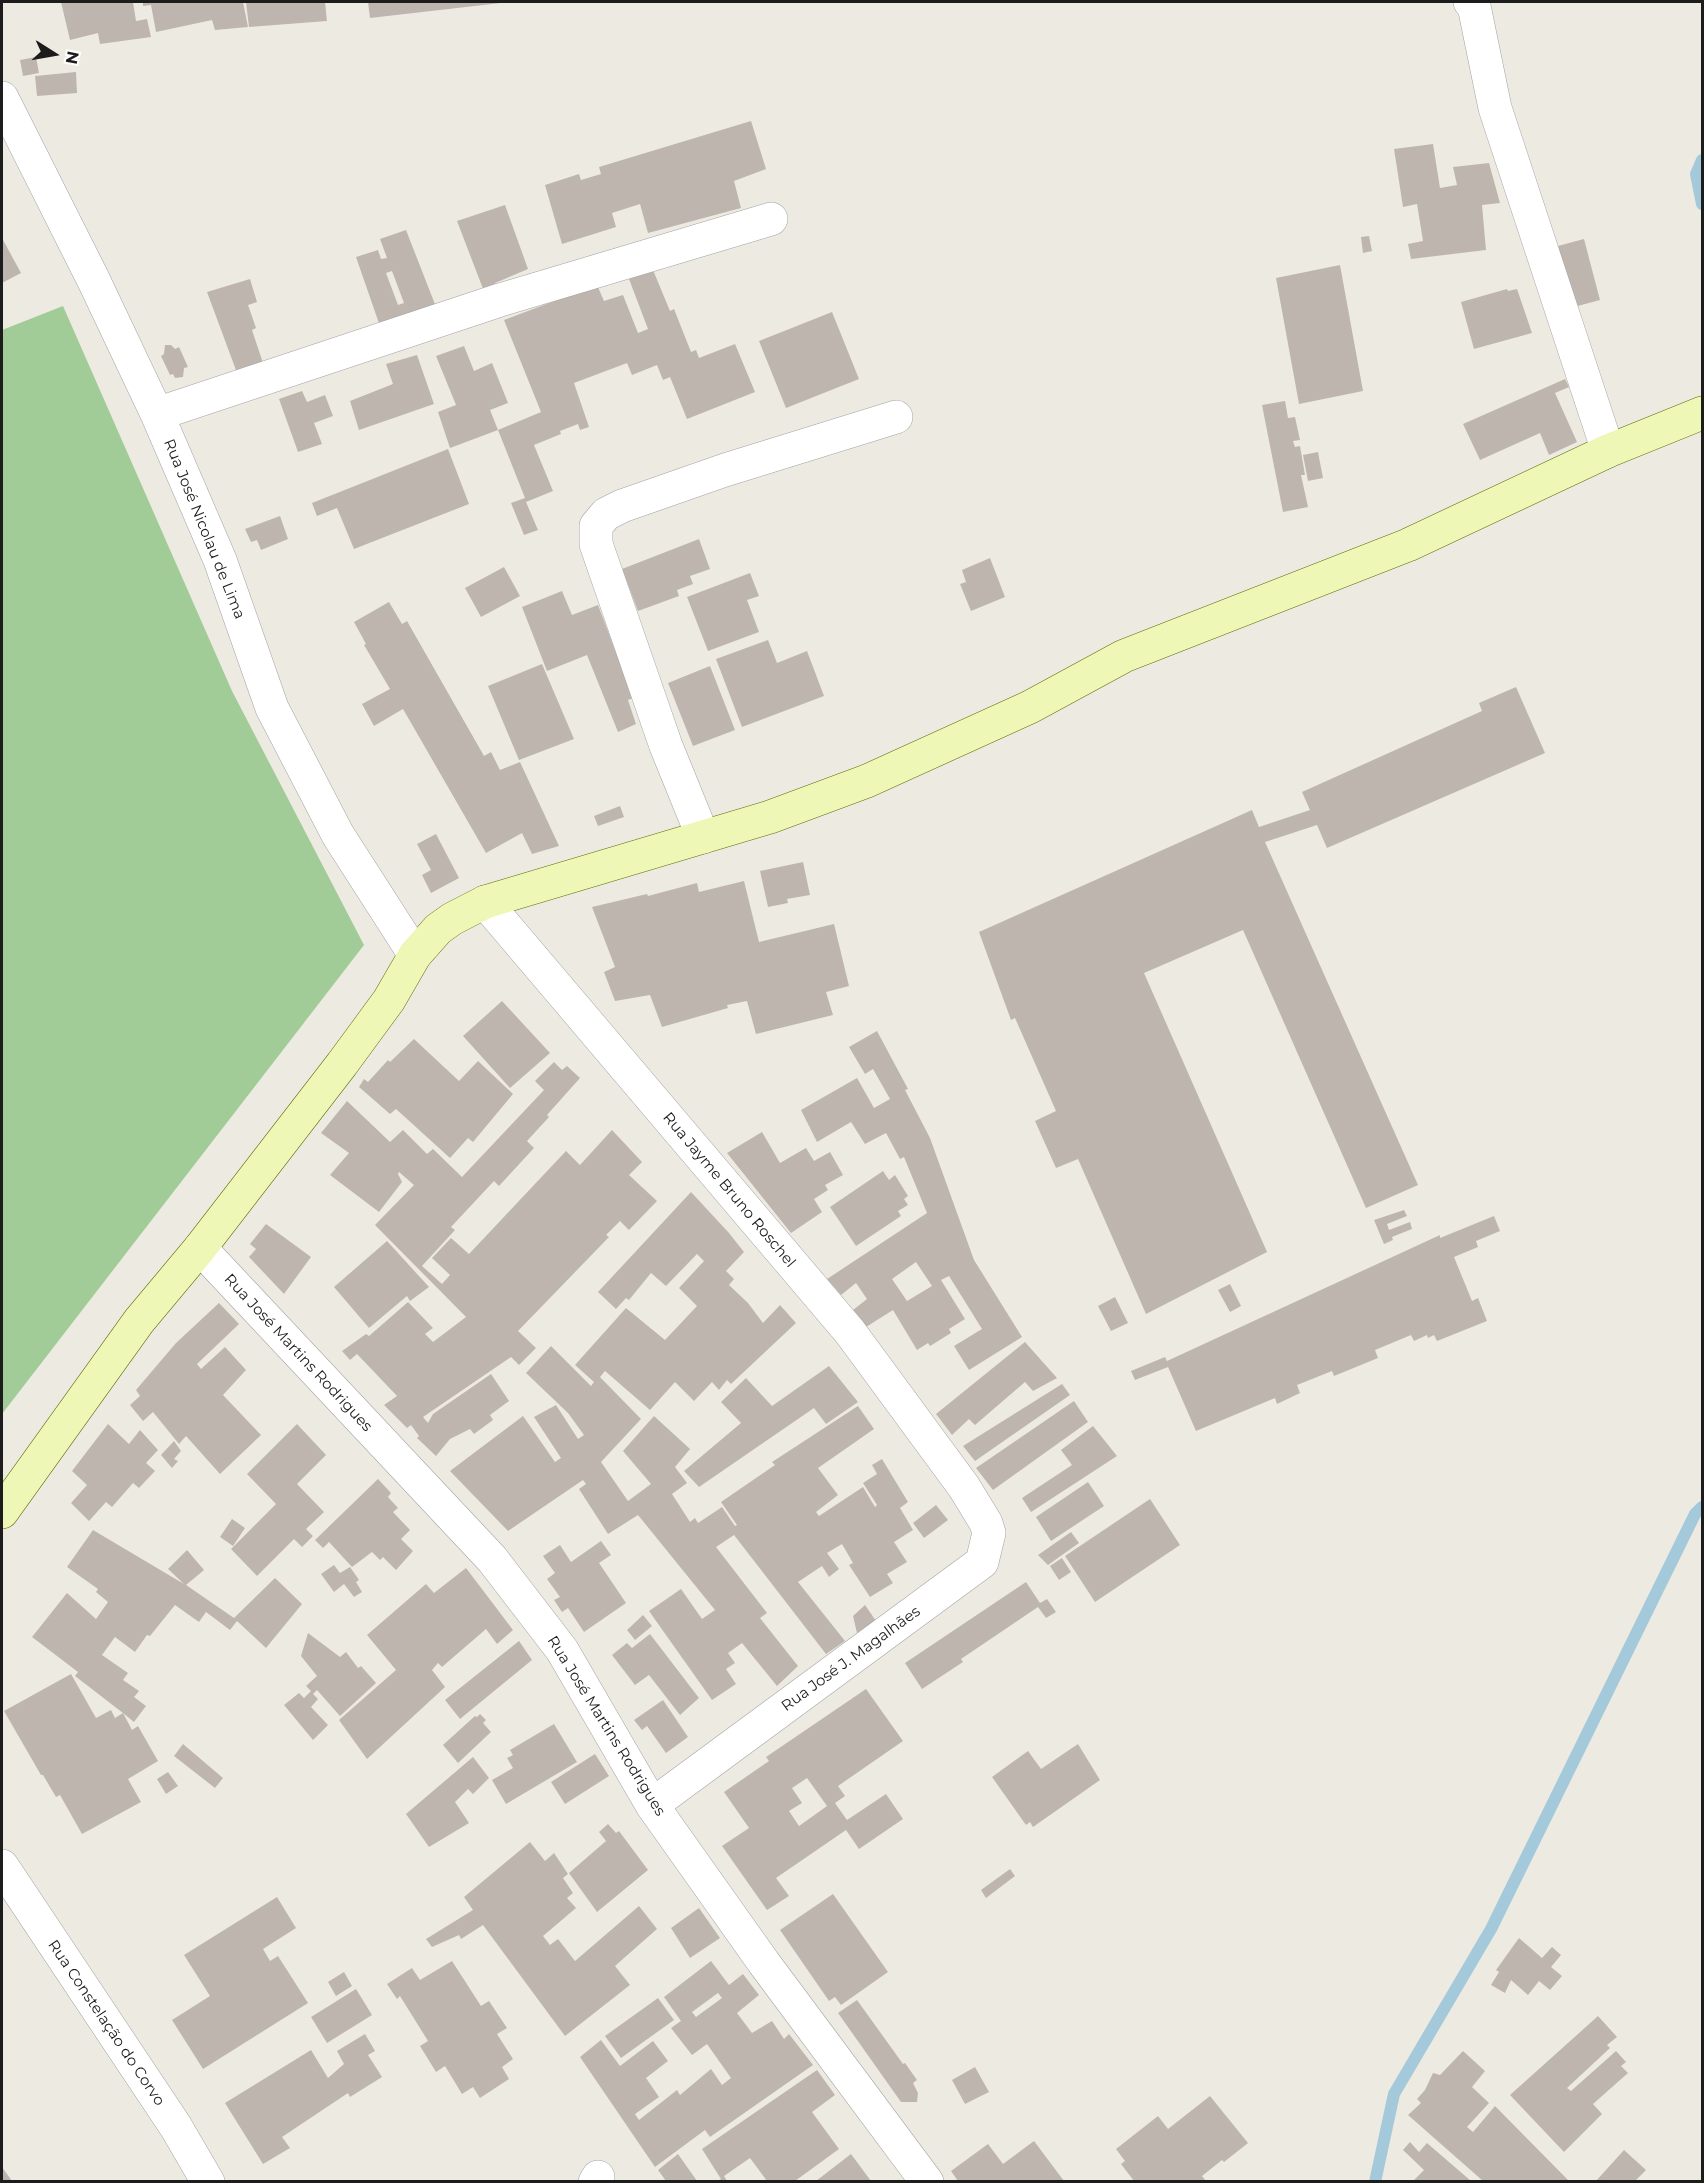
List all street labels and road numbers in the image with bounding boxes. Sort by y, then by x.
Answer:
street label: Rua José Nicolau de Lima [160,436,248,622]
street label: Rua Jayme Bruno Roschel [659,1109,799,1271]
street label: Rua José Martins Rodrigues [220,1270,376,1436]
street label: Rua José J. Magalhães [778,1603,924,1715]
street label: Rua José Martins Rodrigues [543,1633,669,1819]
street label: Rua Constelação do Corvo [44,1937,168,2109]

